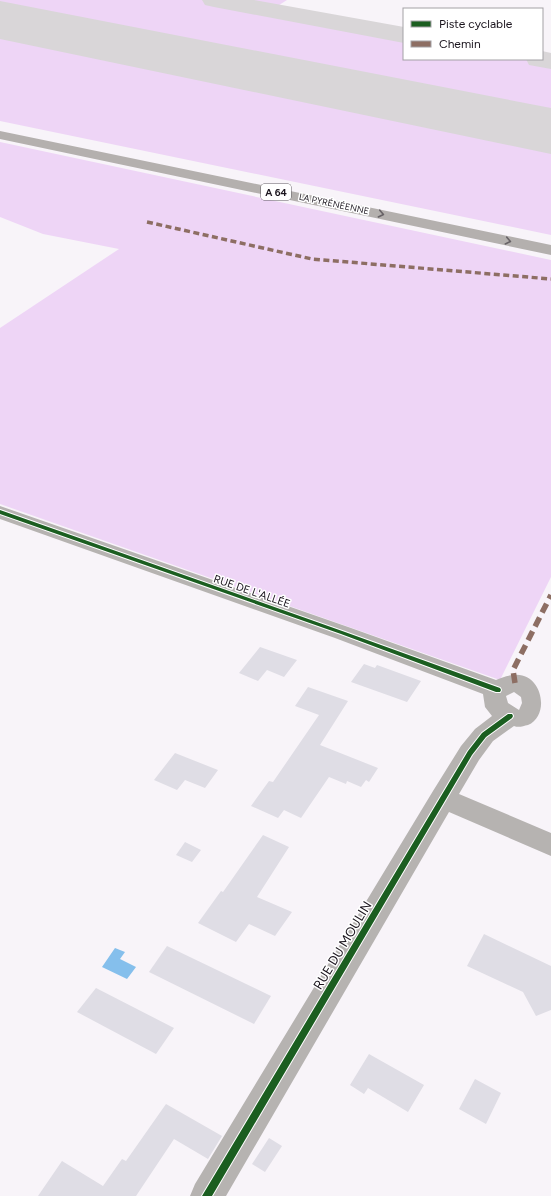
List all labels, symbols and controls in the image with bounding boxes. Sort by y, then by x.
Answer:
legend [403,8,543,60]
text: Piste cyclable [439,17,513,31]
text: Chemin [439,37,481,51]
road number: A 64 [261,184,291,200]
street label: LA PYRÉNÉENNE [298,191,370,216]
one-way arrow [378,210,384,218]
one-way arrow [505,236,511,244]
street label: RUE DE L'ALLÉE [212,572,292,611]
street label: RUE DU MOULIN [310,898,375,992]

